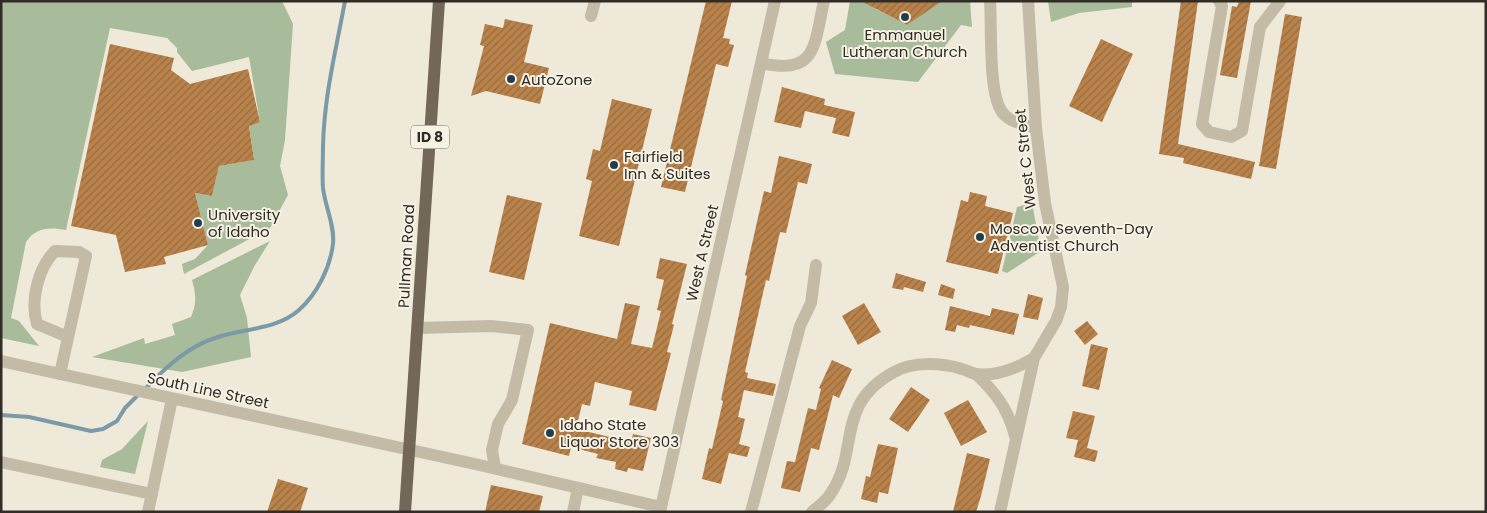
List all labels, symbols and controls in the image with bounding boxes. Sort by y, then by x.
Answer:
marker: Emmanuel Lutheran Church [899,11,911,23]
place label: Emmanuel Lutheran Church [843,24,967,62]
place label: AutoZone [521,69,592,90]
marker: AutoZone [505,73,517,85]
street label: West C Street [1009,108,1041,210]
road number: ID 8 [411,125,449,148]
place label: Fairfield Inn & Suites [624,146,711,184]
marker: Fairfield Inn & Suites [608,159,620,171]
street label: West A Street [681,202,723,304]
place label: University of Idaho [208,204,281,242]
street label: Pullman Road [393,204,419,308]
marker: University of Idaho [192,217,204,229]
place label: Moscow Seventh-Day Adventist Church [990,218,1154,256]
marker: Moscow Seventh-Day Adventist Church [974,231,986,243]
street label: South Line Street [145,367,271,413]
place label: Idaho State Liquor Store 303 [560,414,679,452]
marker: Idaho State Liquor Store 303 [544,427,556,439]

